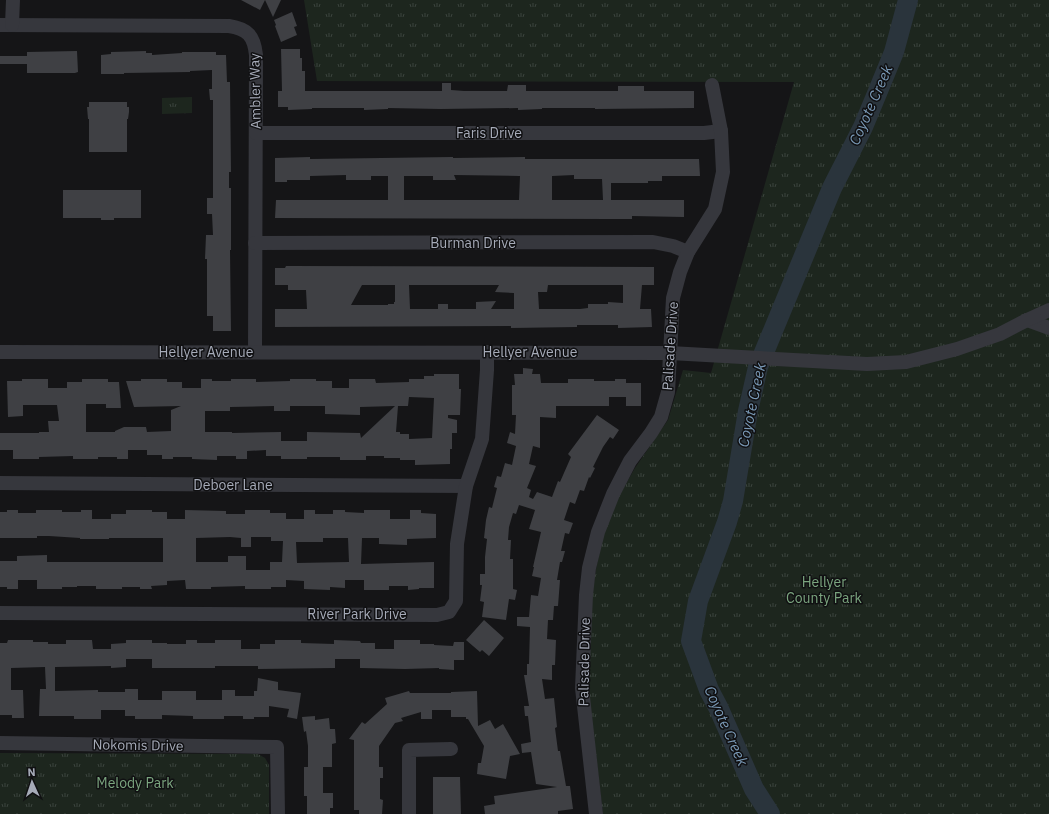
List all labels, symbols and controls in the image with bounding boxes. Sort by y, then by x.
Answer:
street label: Ambler Way [245,53,265,129]
water label: Coyote Creek [844,62,897,148]
street label: Faris Drive [456,124,522,142]
street label: Burman Drive [430,234,516,252]
street label: Palisade Drive [658,301,682,391]
street label: Hellyer Avenue [159,343,254,361]
street label: Hellyer Avenue [483,343,578,361]
water label: Coyote Creek [733,361,770,449]
street label: Deboer Lane [193,476,273,494]
park label: Hellyer County Park [786,573,863,607]
street label: River Park Drive [307,605,407,623]
street label: Palisade Drive [574,617,594,707]
water label: Coyote Creek [700,683,753,769]
street label: Nokomis Drive [92,735,184,755]
north arrow [12,762,52,802]
text: N [27,765,36,779]
park label: Melody Park [96,774,174,792]

